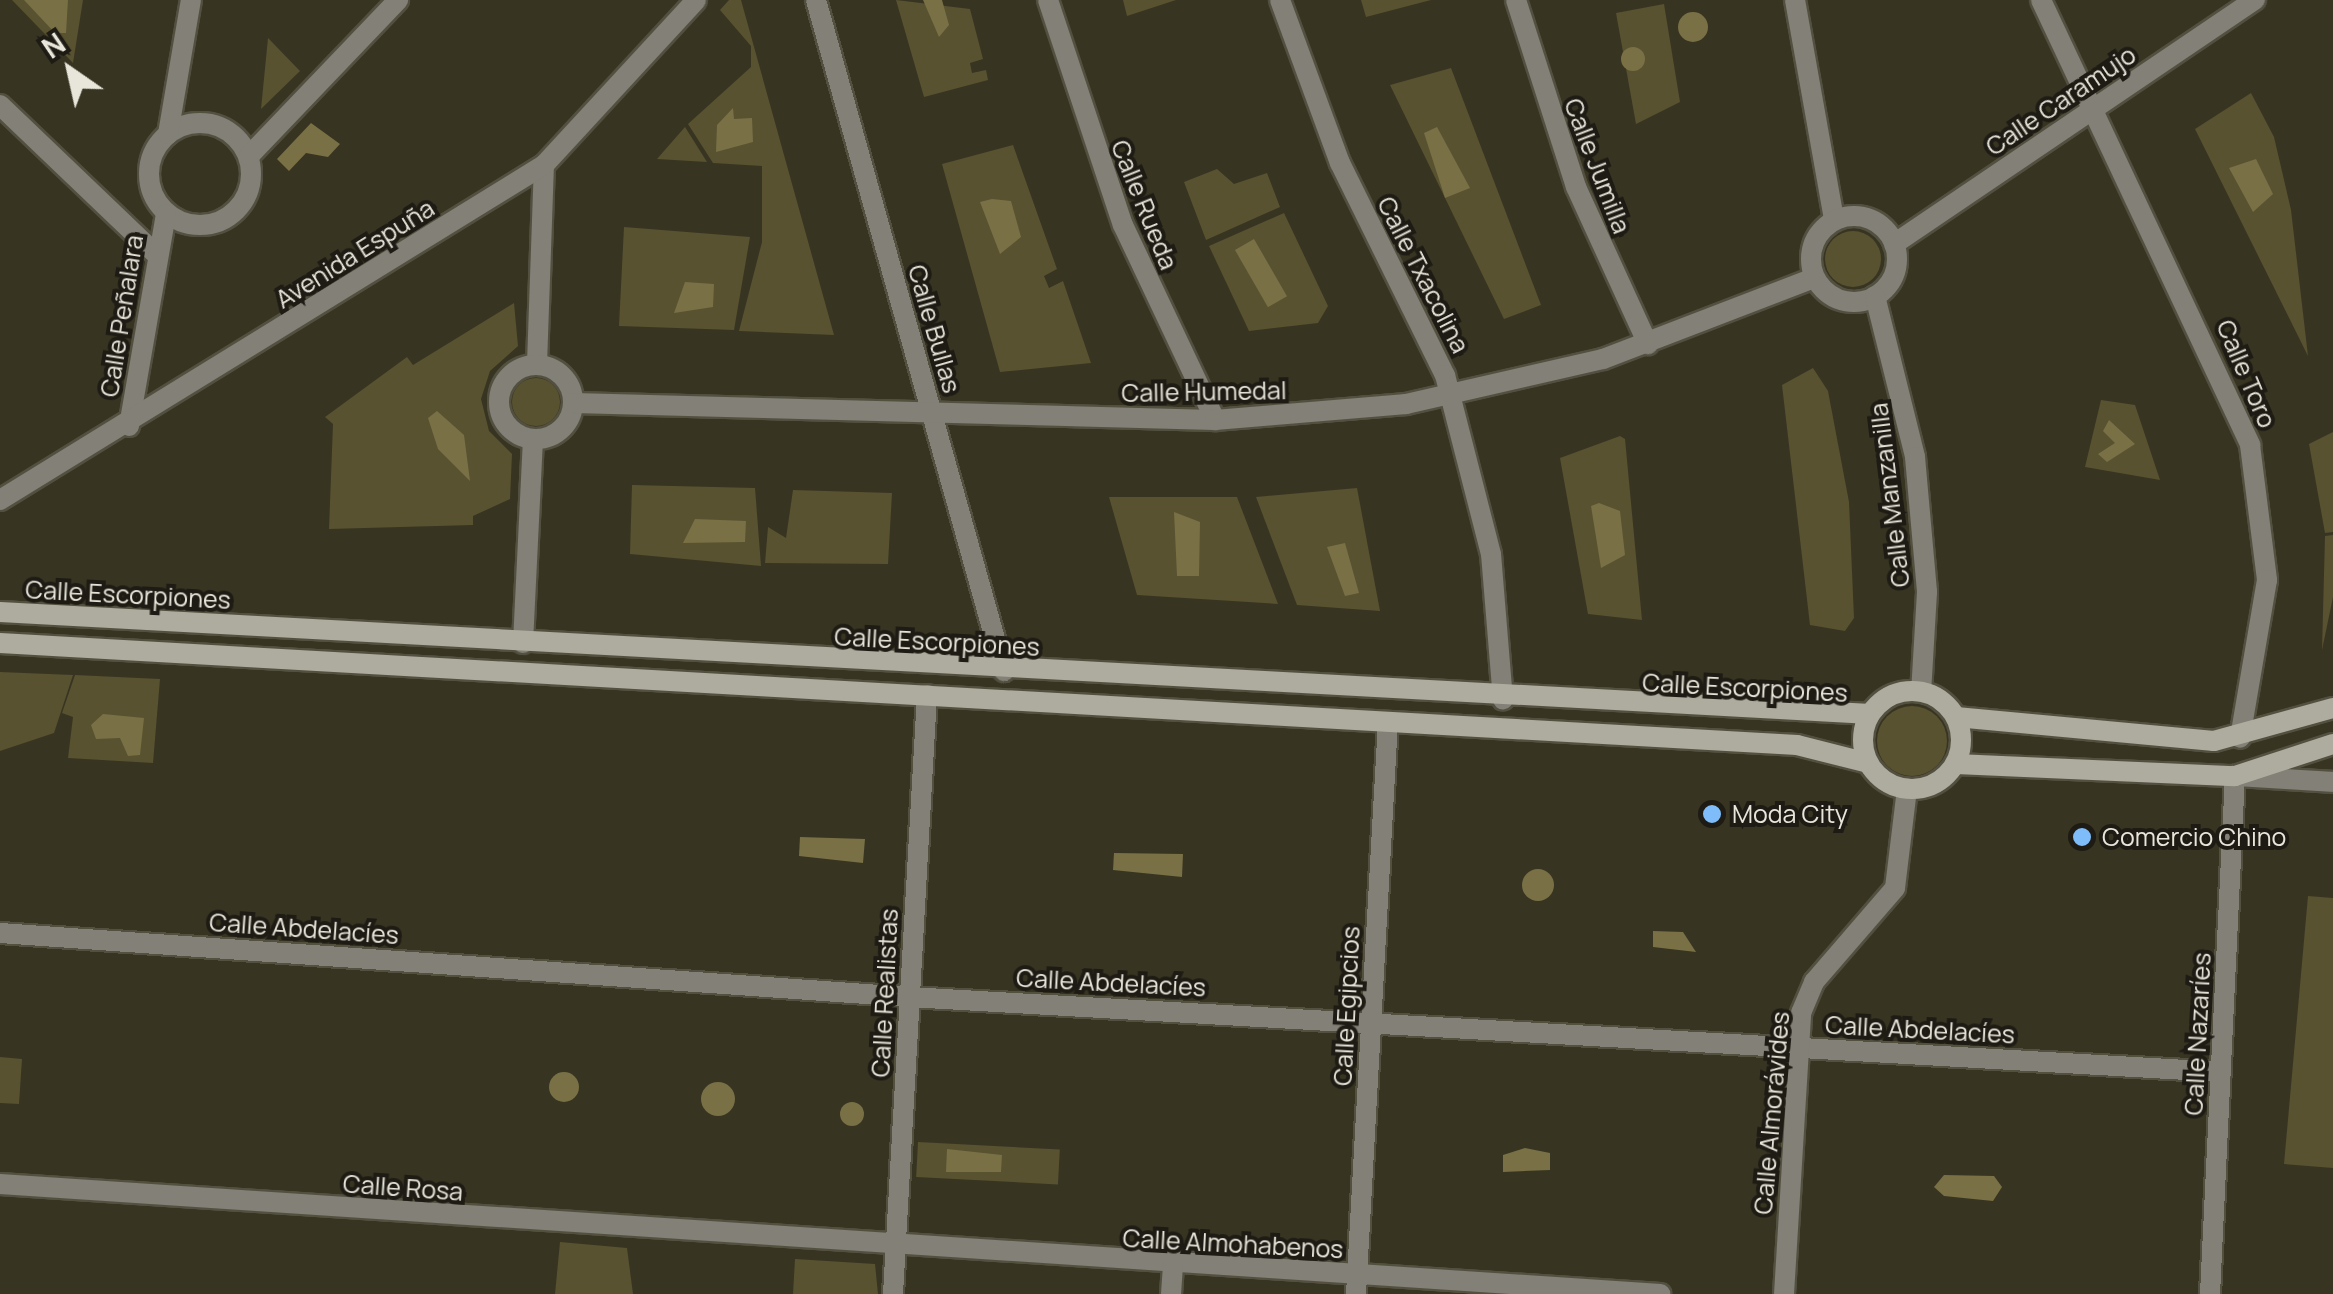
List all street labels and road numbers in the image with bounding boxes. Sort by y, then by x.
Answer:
street label: Calle Caramujo [1980,40,2142,162]
street label: Calle Jumilla [1558,94,1636,238]
street label: Calle Rueda [1104,136,1184,274]
street label: Calle Txacolina [1371,192,1475,358]
street label: Avenida Espuña [270,193,440,315]
street label: Calle Peñalara [94,233,150,399]
street label: Calle Bullas [901,261,967,397]
street label: Calle Toro [2210,316,2282,432]
street label: Calle Humedal [1121,376,1287,408]
street label: Calle Manzanilla [1864,401,1916,589]
street label: Calle Escorpiones [25,575,231,615]
street label: Calle Escorpiones [834,622,1040,662]
street label: Calle Escorpiones [1642,668,1848,708]
street label: Calle Abdelacíes [208,907,400,951]
street label: Calle Realistas [866,908,904,1078]
street label: Calle Egipcios [1328,925,1366,1087]
street label: Calle Nazaríes [2179,952,2217,1116]
street label: Calle Abdelacíes [1015,963,1207,1003]
street label: Calle Almorávides [1748,1010,1796,1216]
street label: Calle Abdelacíes [1824,1010,2016,1050]
street label: Calle Rosa [342,1169,464,1207]
street label: Calle Almohabenos [1122,1223,1344,1265]

